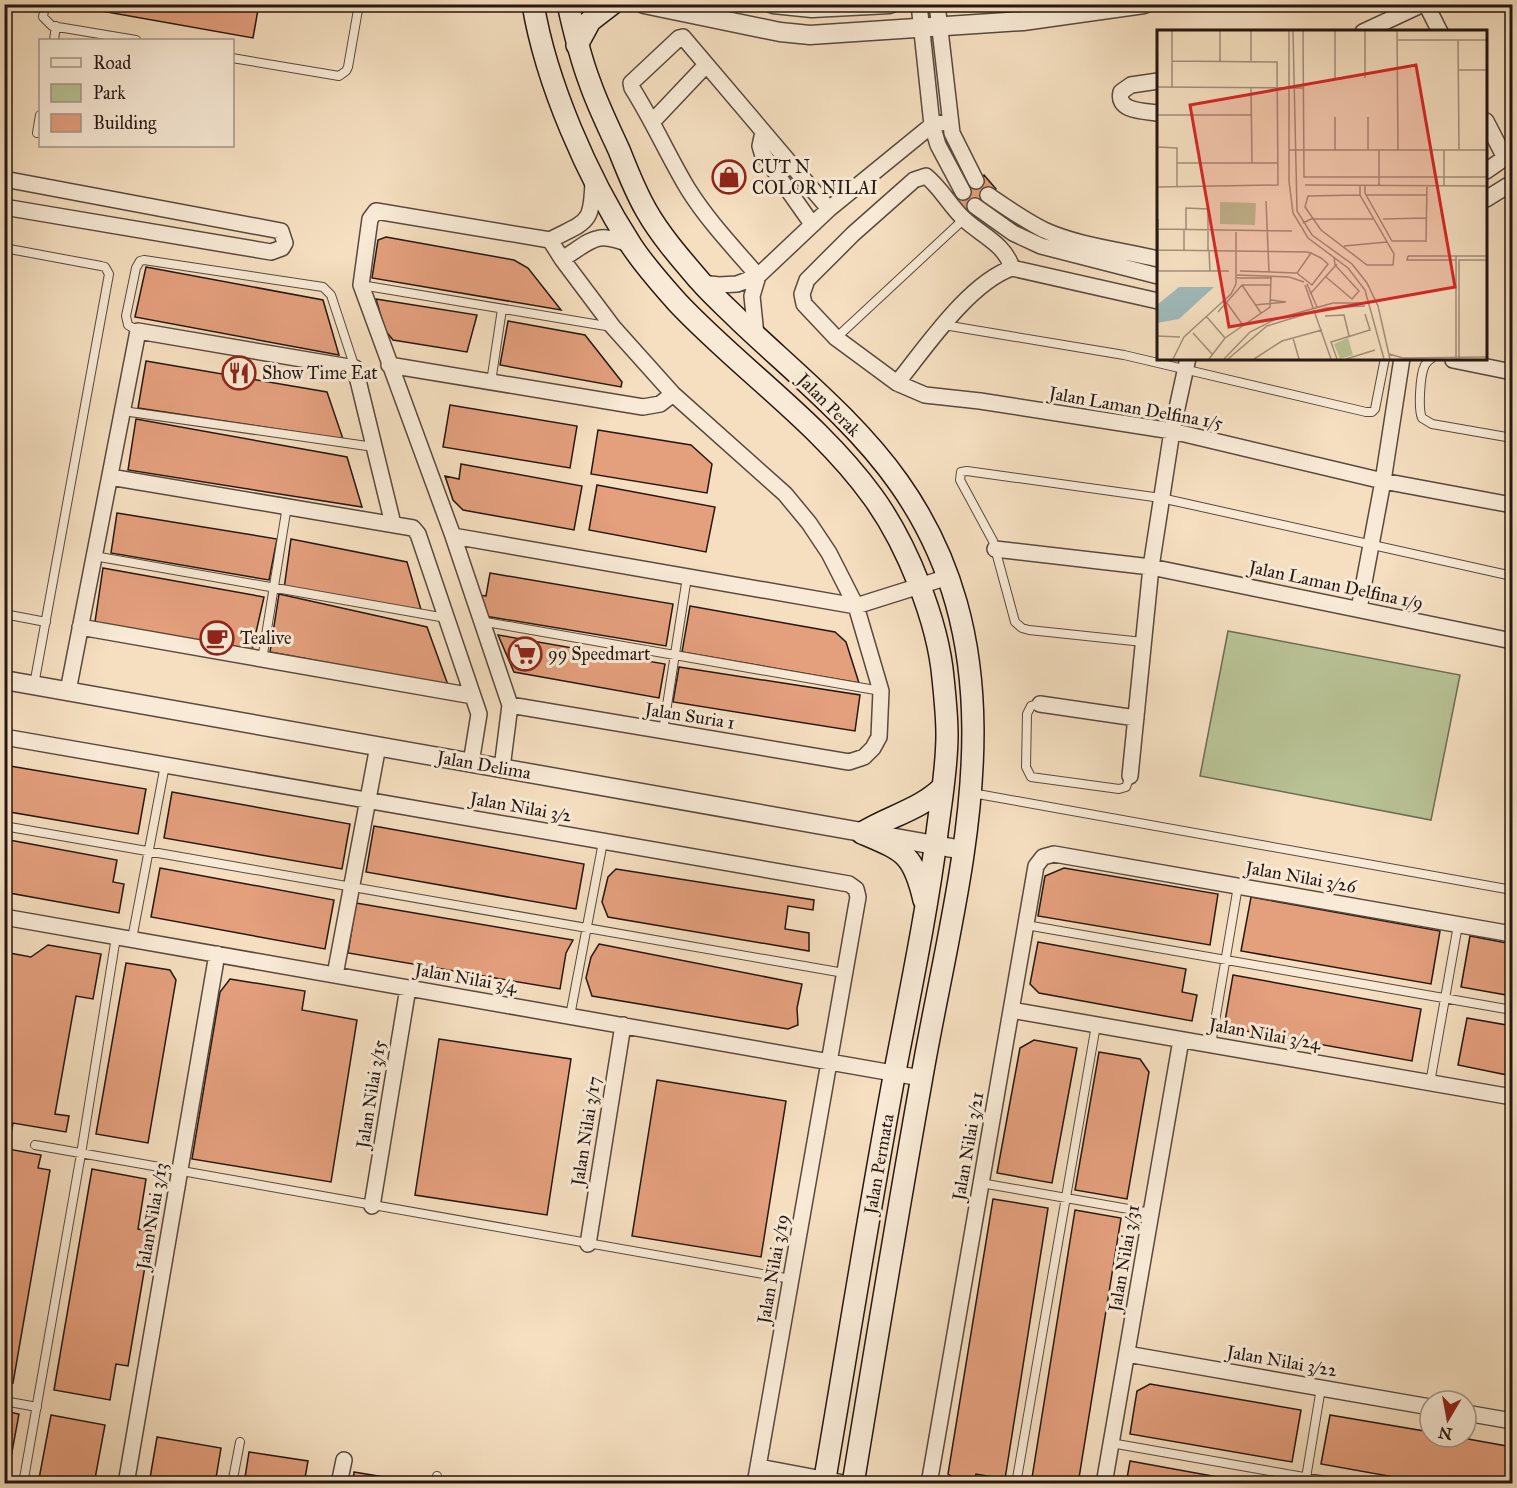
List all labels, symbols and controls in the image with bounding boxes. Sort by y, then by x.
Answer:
inset map [1157,30,1487,360]
legend [39,39,234,147]
text: Road [93,52,131,74]
text: Park [93,82,126,104]
text: Building [93,112,157,135]
place label: CUT N COLOR NILAI [752,156,878,199]
shop icon: CUT N COLOR NILAI [711,159,747,195]
restaurant icon: Show Time Eat [221,355,257,391]
place label: Show Time Eat [262,362,378,384]
street label: Jalan Perak [791,367,866,442]
street label: Jalan Laman Delfina 1/5 [1045,382,1225,435]
street label: Jalan Laman Delfina 1/9 [1245,555,1425,615]
cafe icon: Tealive [199,620,235,656]
place label: Tealive [240,627,292,649]
supermarket icon: 99 Speedmart [507,636,543,672]
place label: 99 Speedmart [548,643,651,665]
street label: Jalan Suria 1 [641,698,737,735]
street label: Jalan Delima [433,746,533,785]
street label: Jalan Nilai 3/2 [466,787,574,828]
street label: Jalan Nilai 3/26 [1242,856,1359,899]
street label: Jalan Nilai 3/4 [411,958,520,999]
street label: Jalan Nilai 3/24 [1205,1013,1323,1056]
street label: Jalan Nilai 3/15 [351,1038,392,1152]
street label: Jalan Nilai 3/17 [566,1075,607,1190]
street label: Jalan Nilai 3/21 [947,1090,989,1204]
street label: Jalan Permata [859,1112,900,1218]
street label: Jalan Nilai 3/13 [131,1161,173,1273]
street label: Jalan Nilai 3/31 [1103,1203,1145,1315]
street label: Jalan Nilai 3/19 [752,1213,794,1328]
street label: Jalan Nilai 3/22 [1223,1340,1339,1383]
north arrow [1418,1389,1478,1449]
text: N [1437,1423,1454,1444]

